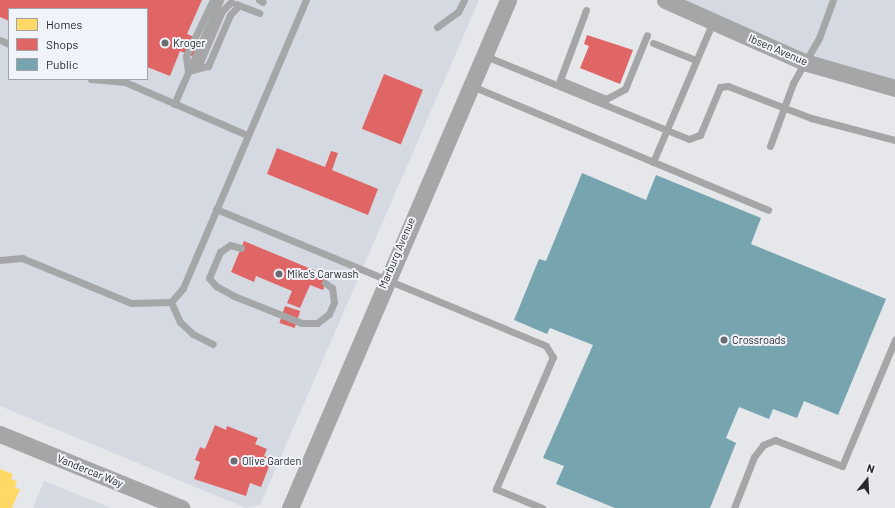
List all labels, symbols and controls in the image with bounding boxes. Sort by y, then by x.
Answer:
legend [8,8,148,80]
text: Homes [46,17,82,31]
street label: Ibsen Avenue [746,32,810,68]
place label: Kroger [173,36,205,50]
text: Shops [46,37,78,51]
marker: Kroger [160,38,170,48]
text: Public [46,57,78,71]
street label: Marburg Avenue [376,215,418,291]
place label: Mike's Carwash [287,267,358,281]
marker: Mike's Carwash [274,269,284,279]
place label: Crossroads [732,333,786,347]
marker: Crossroads [719,335,729,345]
street label: Vandercar Way [55,452,125,490]
place label: Olive Garden [242,454,301,468]
marker: Olive Garden [229,456,239,466]
north arrow [847,460,887,500]
text: N [865,461,876,475]

